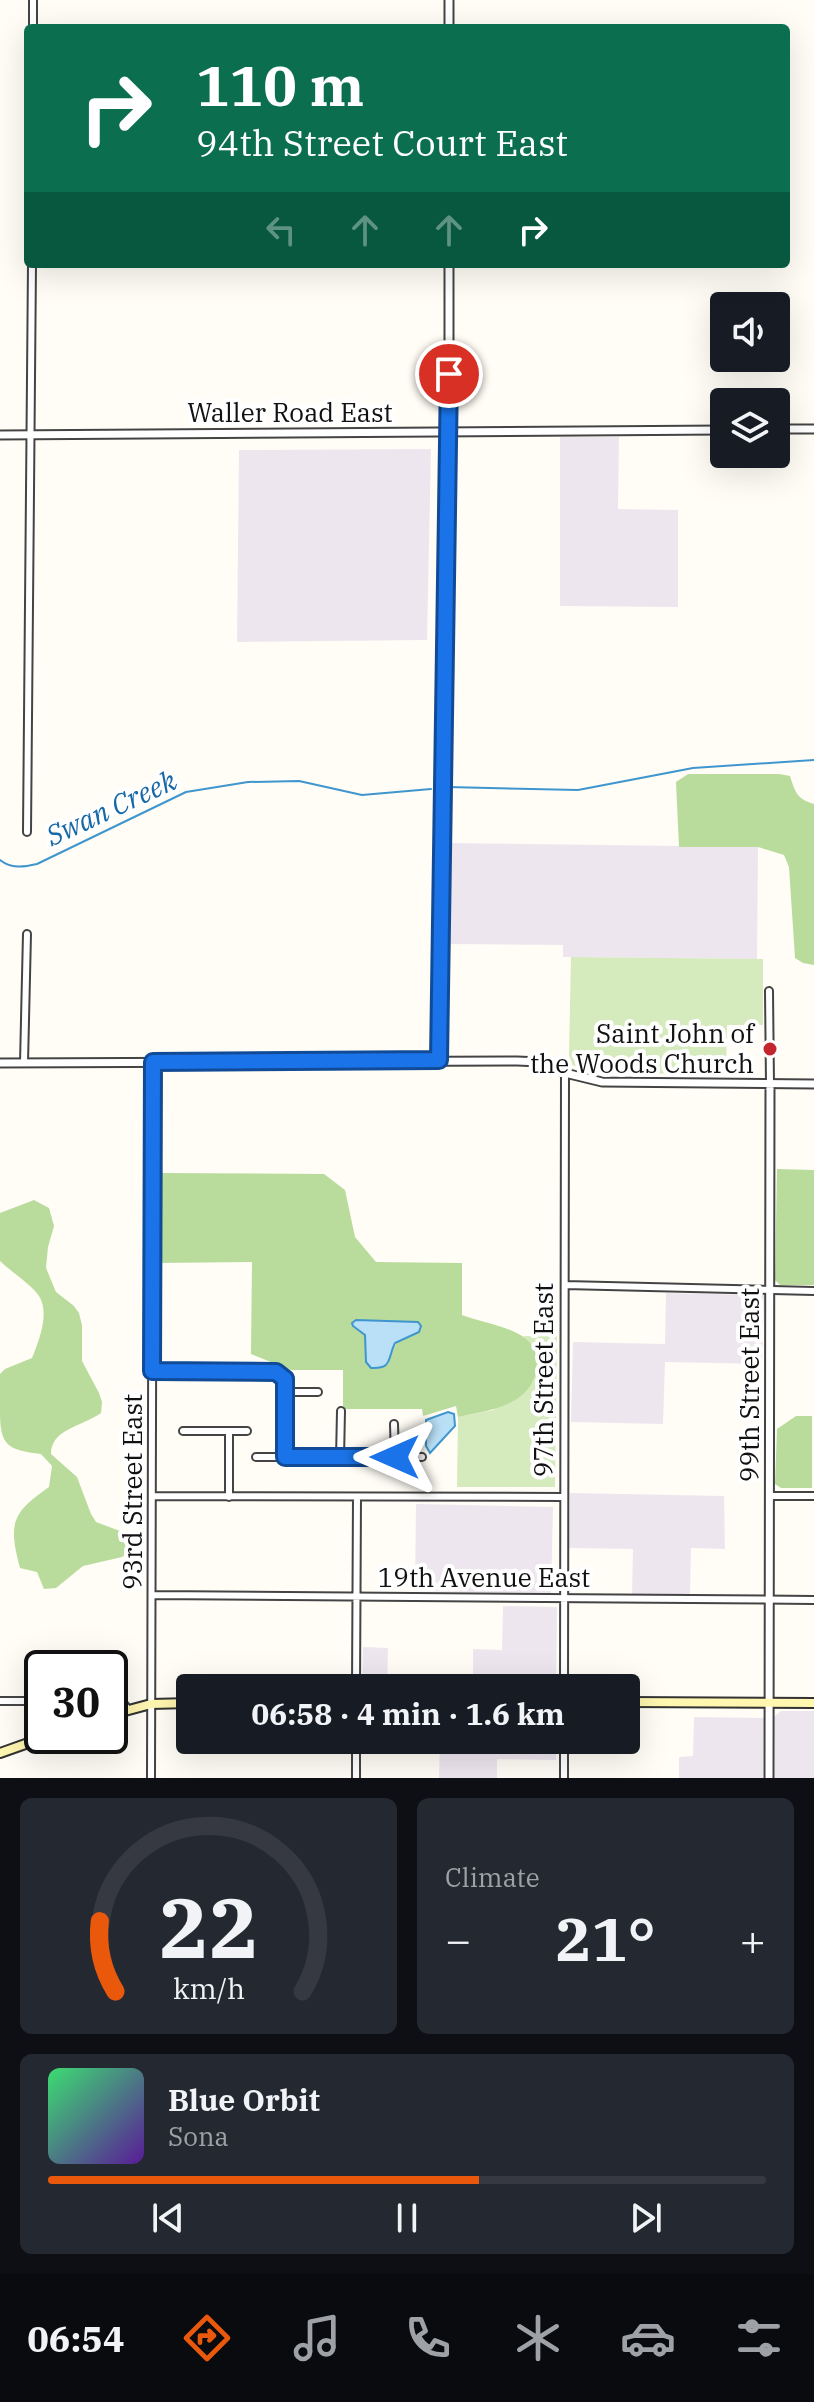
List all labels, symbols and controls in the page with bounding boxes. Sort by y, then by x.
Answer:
text: 110 m [196,49,364,121]
icon: right [64,56,168,160]
text: 94th Street Court East [196,119,568,166]
icon: left [259,208,303,252]
icon: ahead [343,208,387,252]
icon: ahead [427,208,471,252]
icon: right [511,208,555,252]
map controls [710,292,790,468]
button: sound [710,292,790,372]
pin [415,340,483,408]
icon: arrive [427,352,471,396]
button: layers [710,388,790,468]
street label: Waller Road East [187,395,393,429]
water label: Swan Creek [39,761,182,854]
place label: Saint John of the Woods Church [530,1016,756,1080]
marker: Saint John of the Woods Church [761,1040,779,1058]
street label: 97th Street East [526,1283,560,1477]
street label: 99th Street East [732,1288,766,1482]
street label: 93rd Street East [115,1394,149,1590]
position arrow [353,1415,437,1499]
street label: 19th Avenue East [378,1560,590,1594]
speed limit sign: 30 [24,1650,128,1754]
text: 06:58 · 4 min · 1.6 km [251,1694,565,1733]
text: Climate [445,1860,540,1894]
text: 22 [159,1873,258,1981]
text: 21° [555,1899,656,1978]
text: − [445,1911,471,1968]
text: + [740,1911,766,1968]
text: km/h [172,1970,245,2007]
text: Blue Orbit [168,2080,320,2119]
text: Sona [168,2119,229,2153]
icon: previous [146,2196,190,2240]
icon: pause [385,2196,429,2240]
icon: next [624,2196,668,2240]
icon: directions [179,2310,235,2366]
icon: music [289,2310,345,2366]
icon: phone [400,2310,456,2366]
icon: climate [510,2310,566,2366]
icon: car [620,2310,676,2366]
icon: filters [731,2310,787,2366]
text: 06:54 [27,2315,125,2362]

